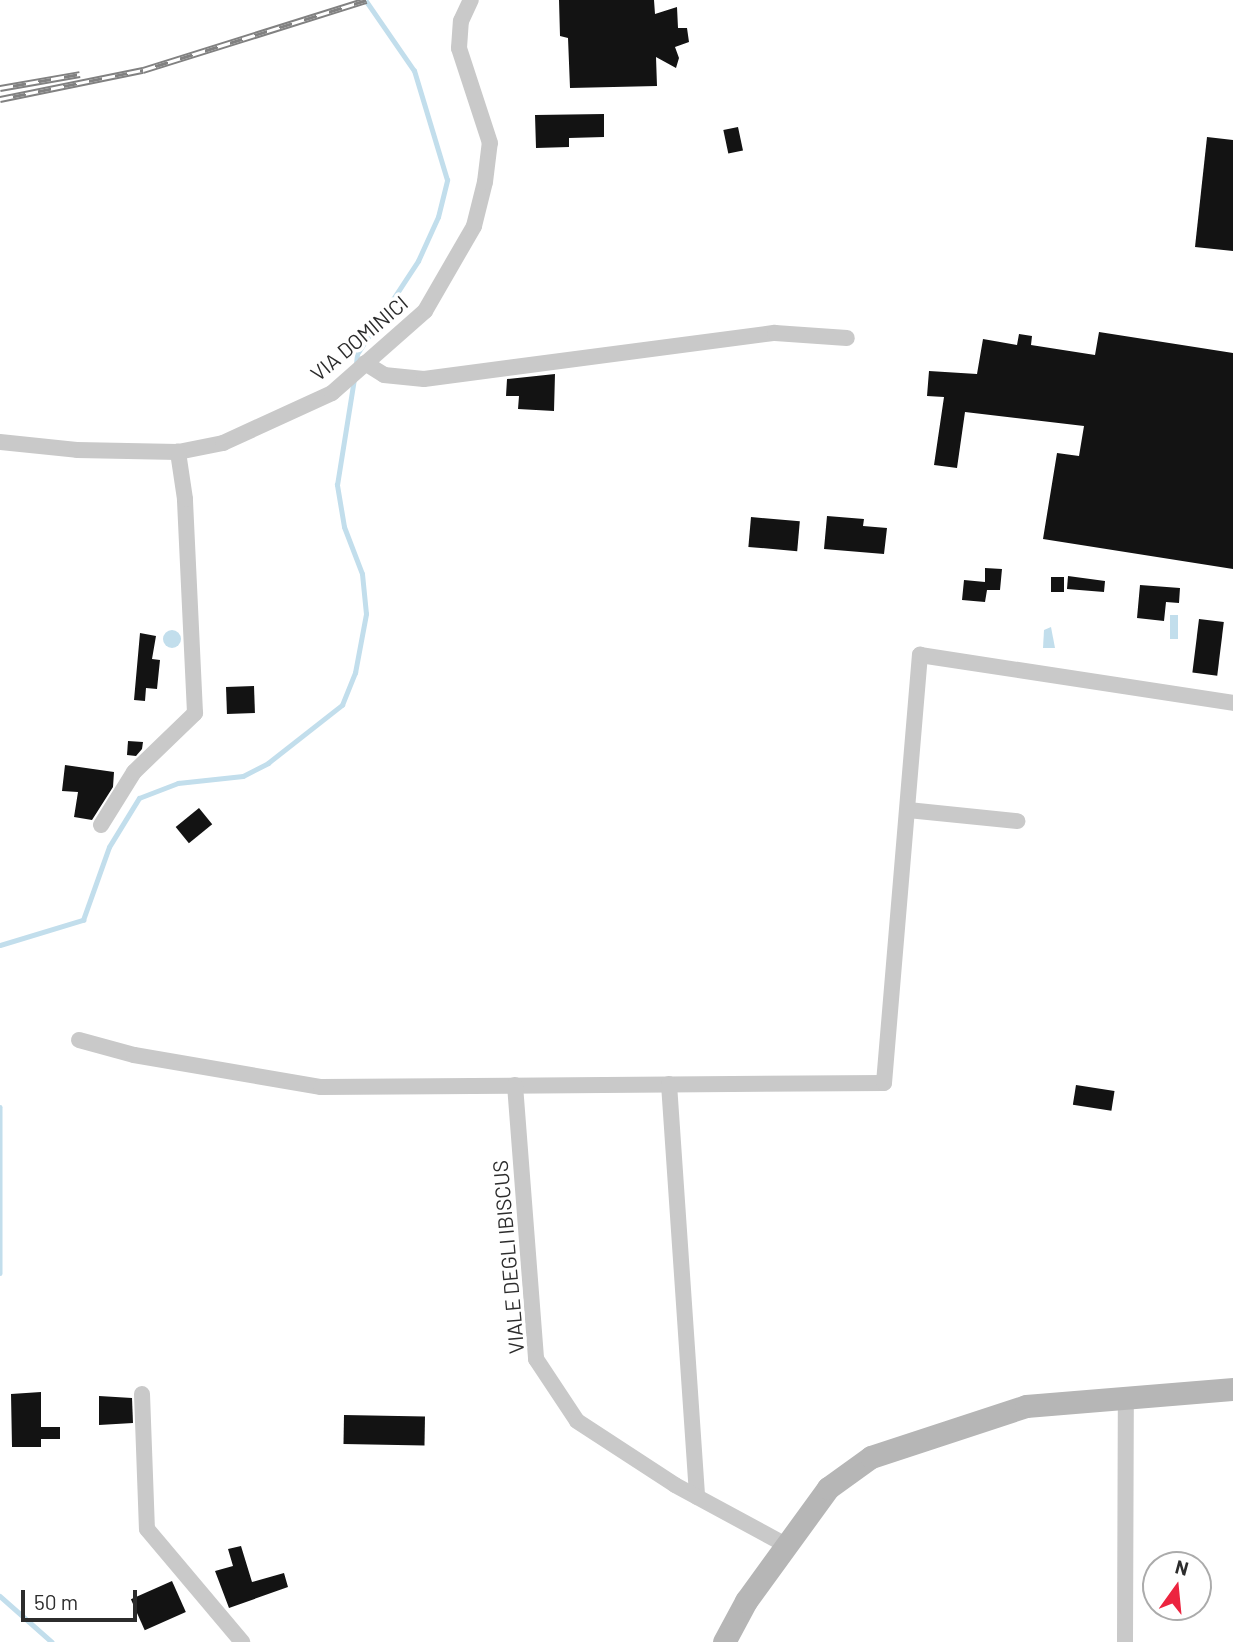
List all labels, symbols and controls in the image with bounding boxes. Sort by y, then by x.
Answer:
street label: VIA DOMINICI [305,290,413,386]
street label: VIALE DEGLI IBISCUS [487,1159,529,1355]
north arrow [1142,1551,1212,1621]
text: N [1173,1554,1191,1580]
scale bar [24,1576,140,1620]
text: 50 m [34,1589,78,1614]

